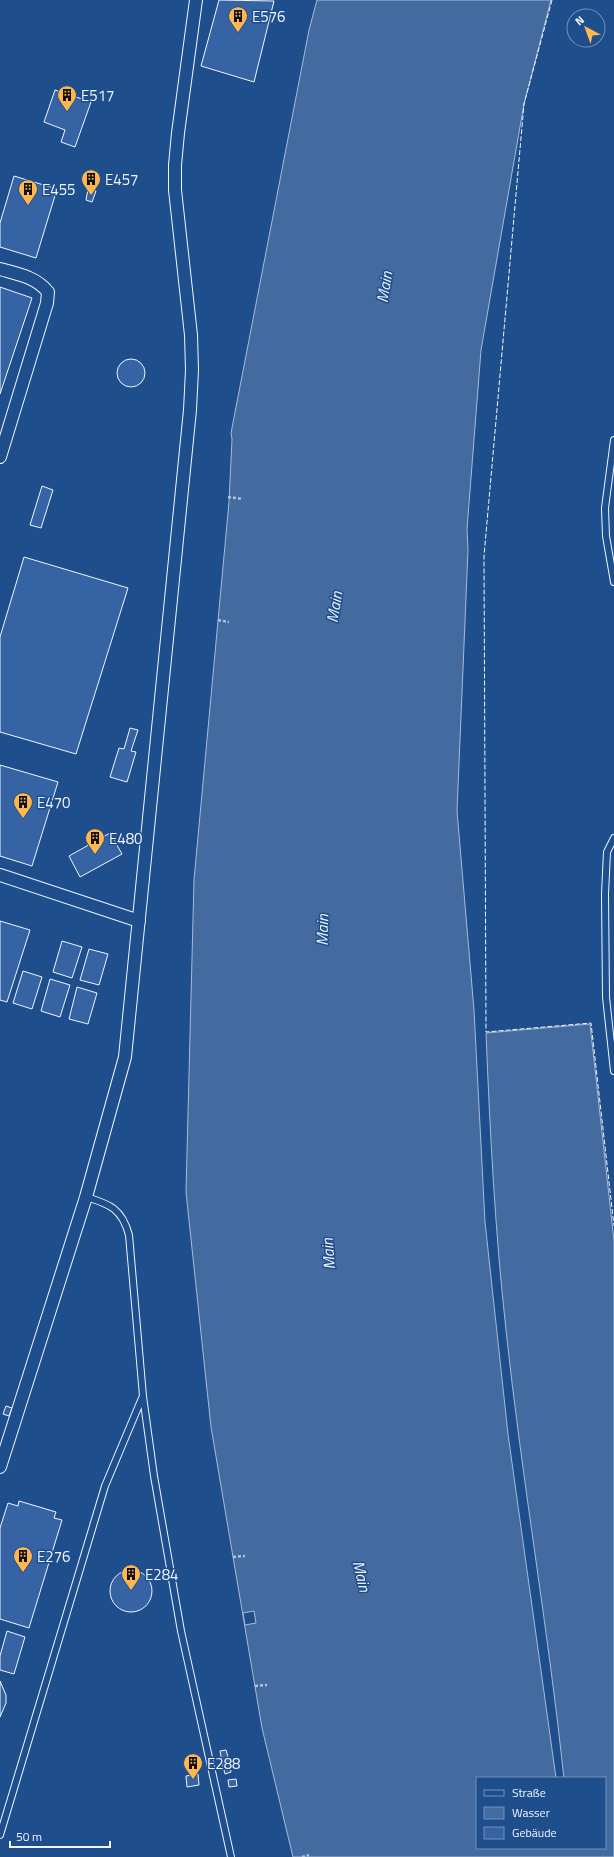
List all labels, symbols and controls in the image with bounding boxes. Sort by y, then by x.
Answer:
building icon: E576 [227,5,249,33]
place label: E576 [252,5,286,28]
north arrow [566,8,606,48]
text: N [571,12,588,29]
building icon: E517 [56,84,78,112]
place label: E517 [81,84,115,107]
building icon: E457 [80,168,102,196]
place label: E457 [105,168,139,191]
building icon: E455 [17,178,39,206]
place label: E455 [42,178,76,201]
water label: Main [370,268,398,305]
water label: Main [320,588,348,625]
building icon: E470 [12,791,34,819]
place label: E470 [37,791,71,814]
building icon: E480 [84,827,106,855]
place label: E480 [109,827,143,850]
water label: Main [310,913,334,946]
water label: Main [315,1236,341,1271]
building icon: E276 [12,1545,34,1573]
place label: E276 [37,1545,71,1568]
water label: Main [347,1558,377,1595]
building icon: E284 [120,1563,142,1591]
place label: E284 [145,1563,179,1586]
building icon: E288 [182,1752,204,1780]
place label: E288 [207,1752,241,1775]
legend [476,1777,606,1849]
text: Straße [512,1783,546,1802]
text: Wasser [512,1803,550,1822]
scale bar [10,1823,110,1849]
text: Gebäude [512,1823,557,1842]
text: 50 m [16,1827,42,1846]

